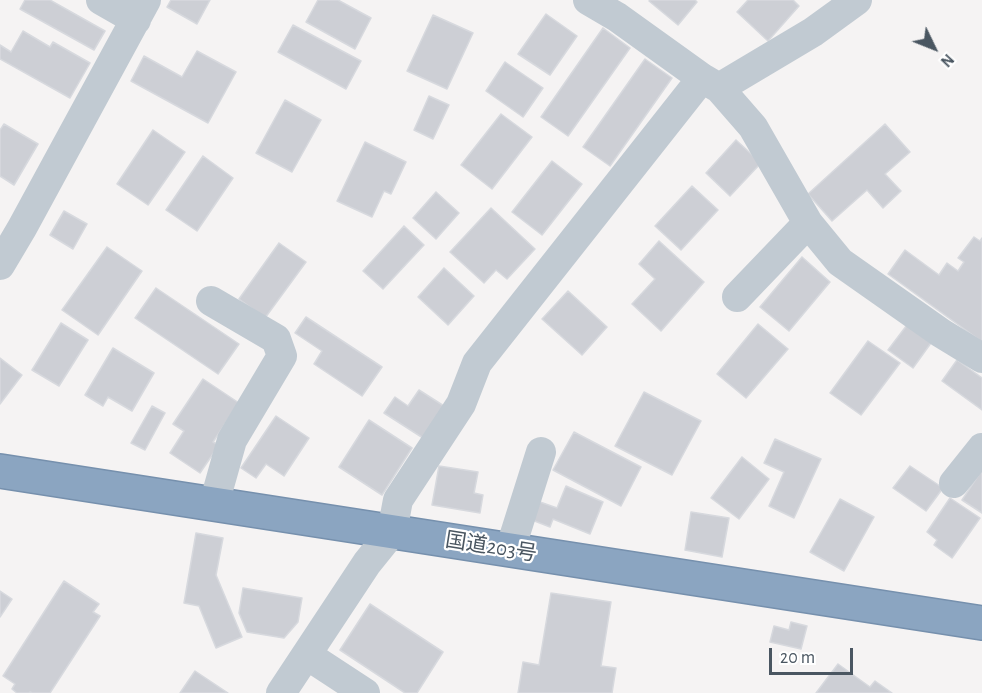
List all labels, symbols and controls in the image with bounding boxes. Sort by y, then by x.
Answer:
north arrow [904,18,964,78]
text: N [938,51,957,70]
street label: 国道203号 [443,527,539,567]
scale bar [772,636,856,674]
text: 20 m [780,649,815,667]

